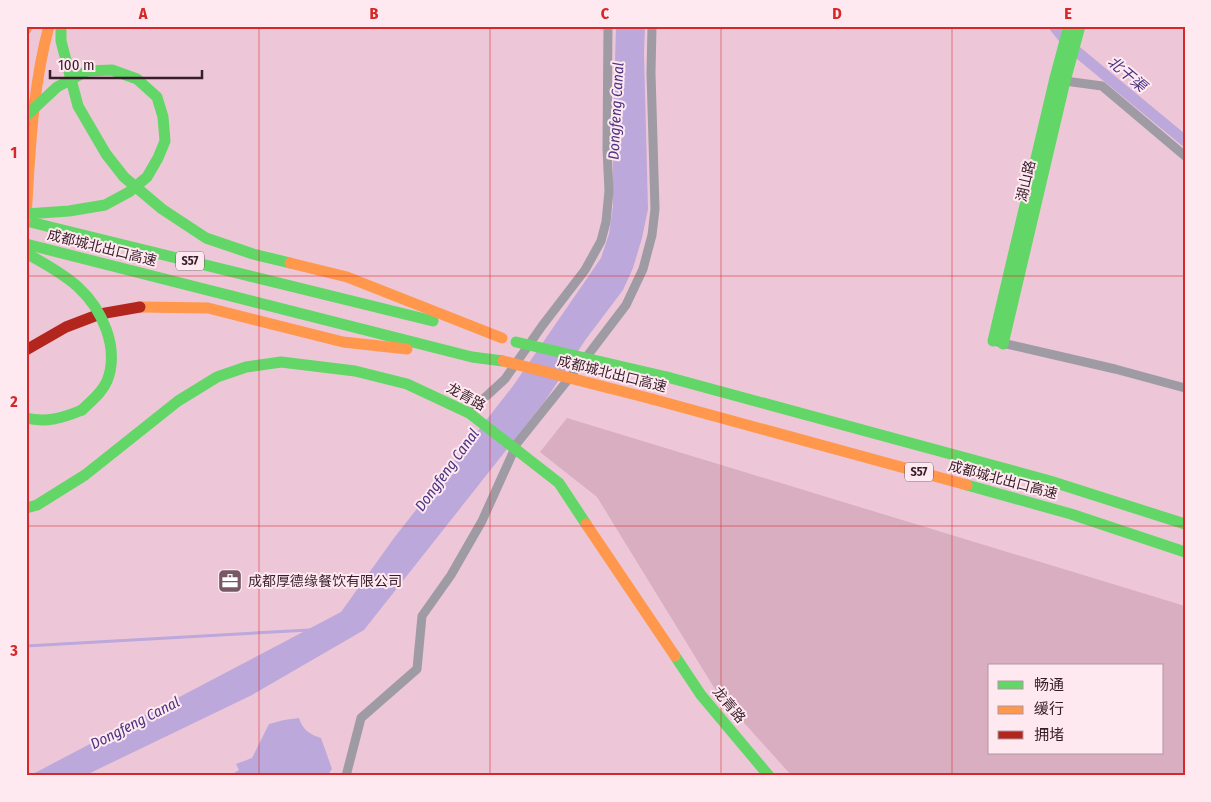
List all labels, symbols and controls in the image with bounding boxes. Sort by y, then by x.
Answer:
text: A [138,4,148,23]
text: B [370,4,379,23]
text: C [601,4,610,23]
text: D [832,4,842,23]
text: E [1064,4,1072,23]
scale bar [50,48,202,80]
water label: 北干渠 [1104,53,1152,97]
text: 100 m [58,56,95,74]
water label: Dongfeng Canal [604,62,628,160]
text: 1 [11,143,17,162]
street label: 湖山路 [1013,159,1039,203]
street label: 成都城北出口高速 [46,226,158,270]
road number: S57 [176,252,204,270]
street label: 成都城北出口高速 [556,352,668,396]
street label: 龙青路 [444,379,488,415]
text: 2 [9,392,18,411]
water label: Dongfeng Canal [411,425,483,515]
street label: 成都城北出口高速 [947,457,1059,503]
road number: S57 [905,462,933,482]
office icon: 成都厚德缘餐饮有限公司 [217,568,243,594]
place label: 成都厚德缘餐饮有限公司 [248,573,402,590]
text: 3 [9,641,18,660]
legend [988,664,1164,754]
text: 畅通 [1034,676,1064,694]
street label: 龙青路 [709,683,749,727]
water label: Dongfeng Canal [87,693,183,753]
text: 缓行 [1034,700,1064,718]
text: 拥堵 [1034,726,1064,744]

